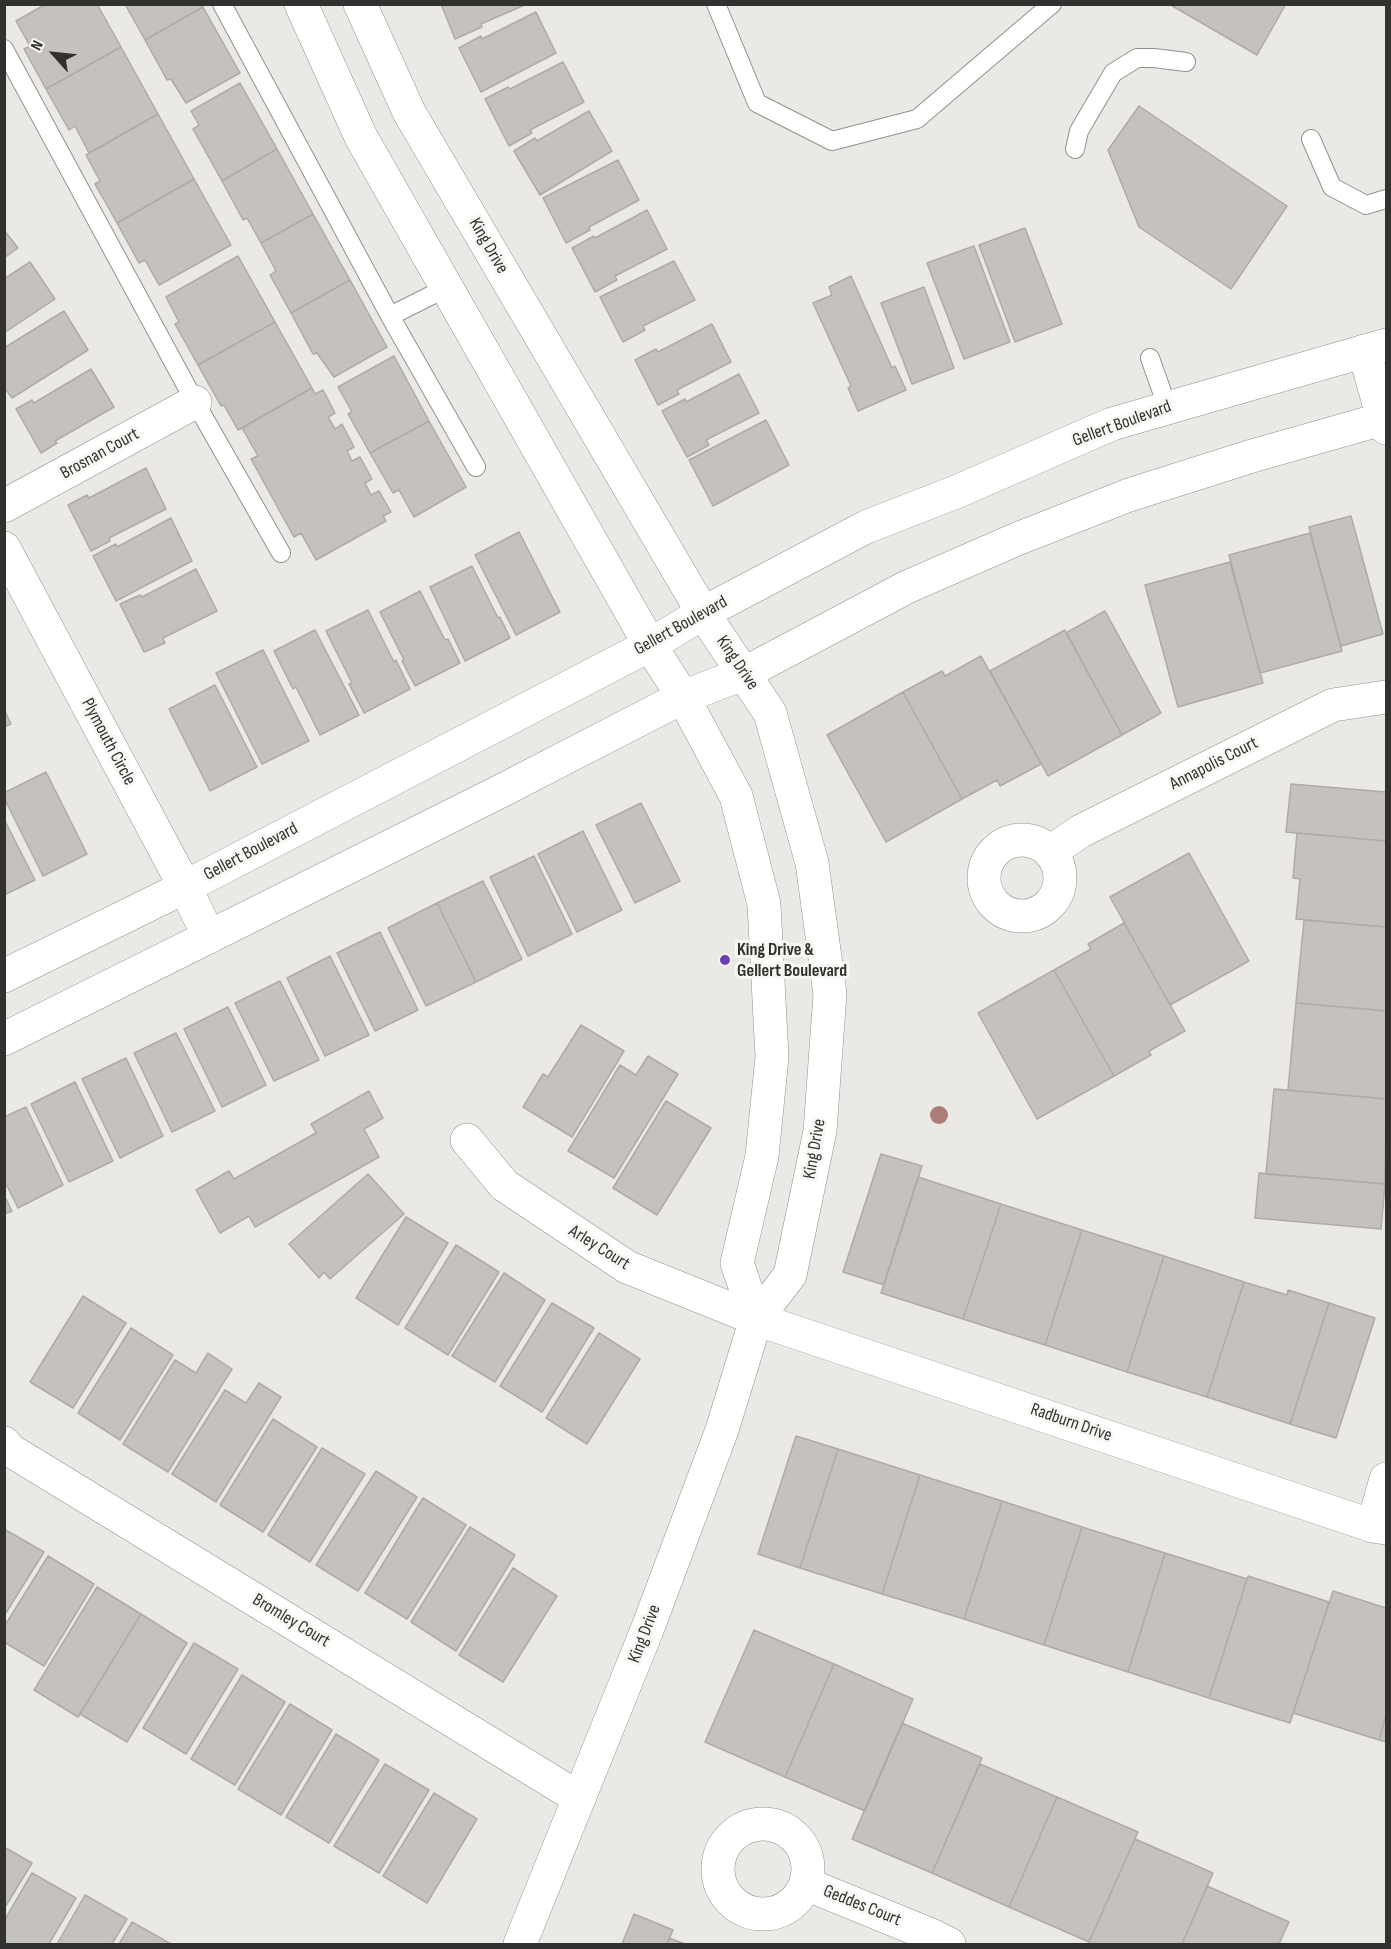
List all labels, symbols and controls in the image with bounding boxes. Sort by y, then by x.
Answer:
north arrow [24,24,84,84]
text: N [27,37,48,54]
street label: King Drive [463,214,513,278]
street label: Gellert Boulevard [1070,396,1174,452]
street label: Brosnan Court [57,424,143,484]
street label: Gellert Boulevard [631,591,731,661]
street label: King Drive [711,632,763,694]
street label: Plymouth Circle [76,695,140,789]
street label: Annapolis Court [1166,733,1262,795]
street label: Gellert Boulevard [200,818,302,886]
place label: King Drive & Gellert Boulevard [737,939,847,982]
marker: King Drive & Gellert Boulevard [718,953,732,967]
street label: King Drive [799,1117,831,1181]
street label: Arley Court [564,1221,634,1275]
street label: Radburn Drive [1027,1399,1115,1447]
street label: Bromley Court [248,1589,334,1653]
street label: King Drive [624,1602,666,1666]
street label: Geddes Court [820,1881,904,1931]

